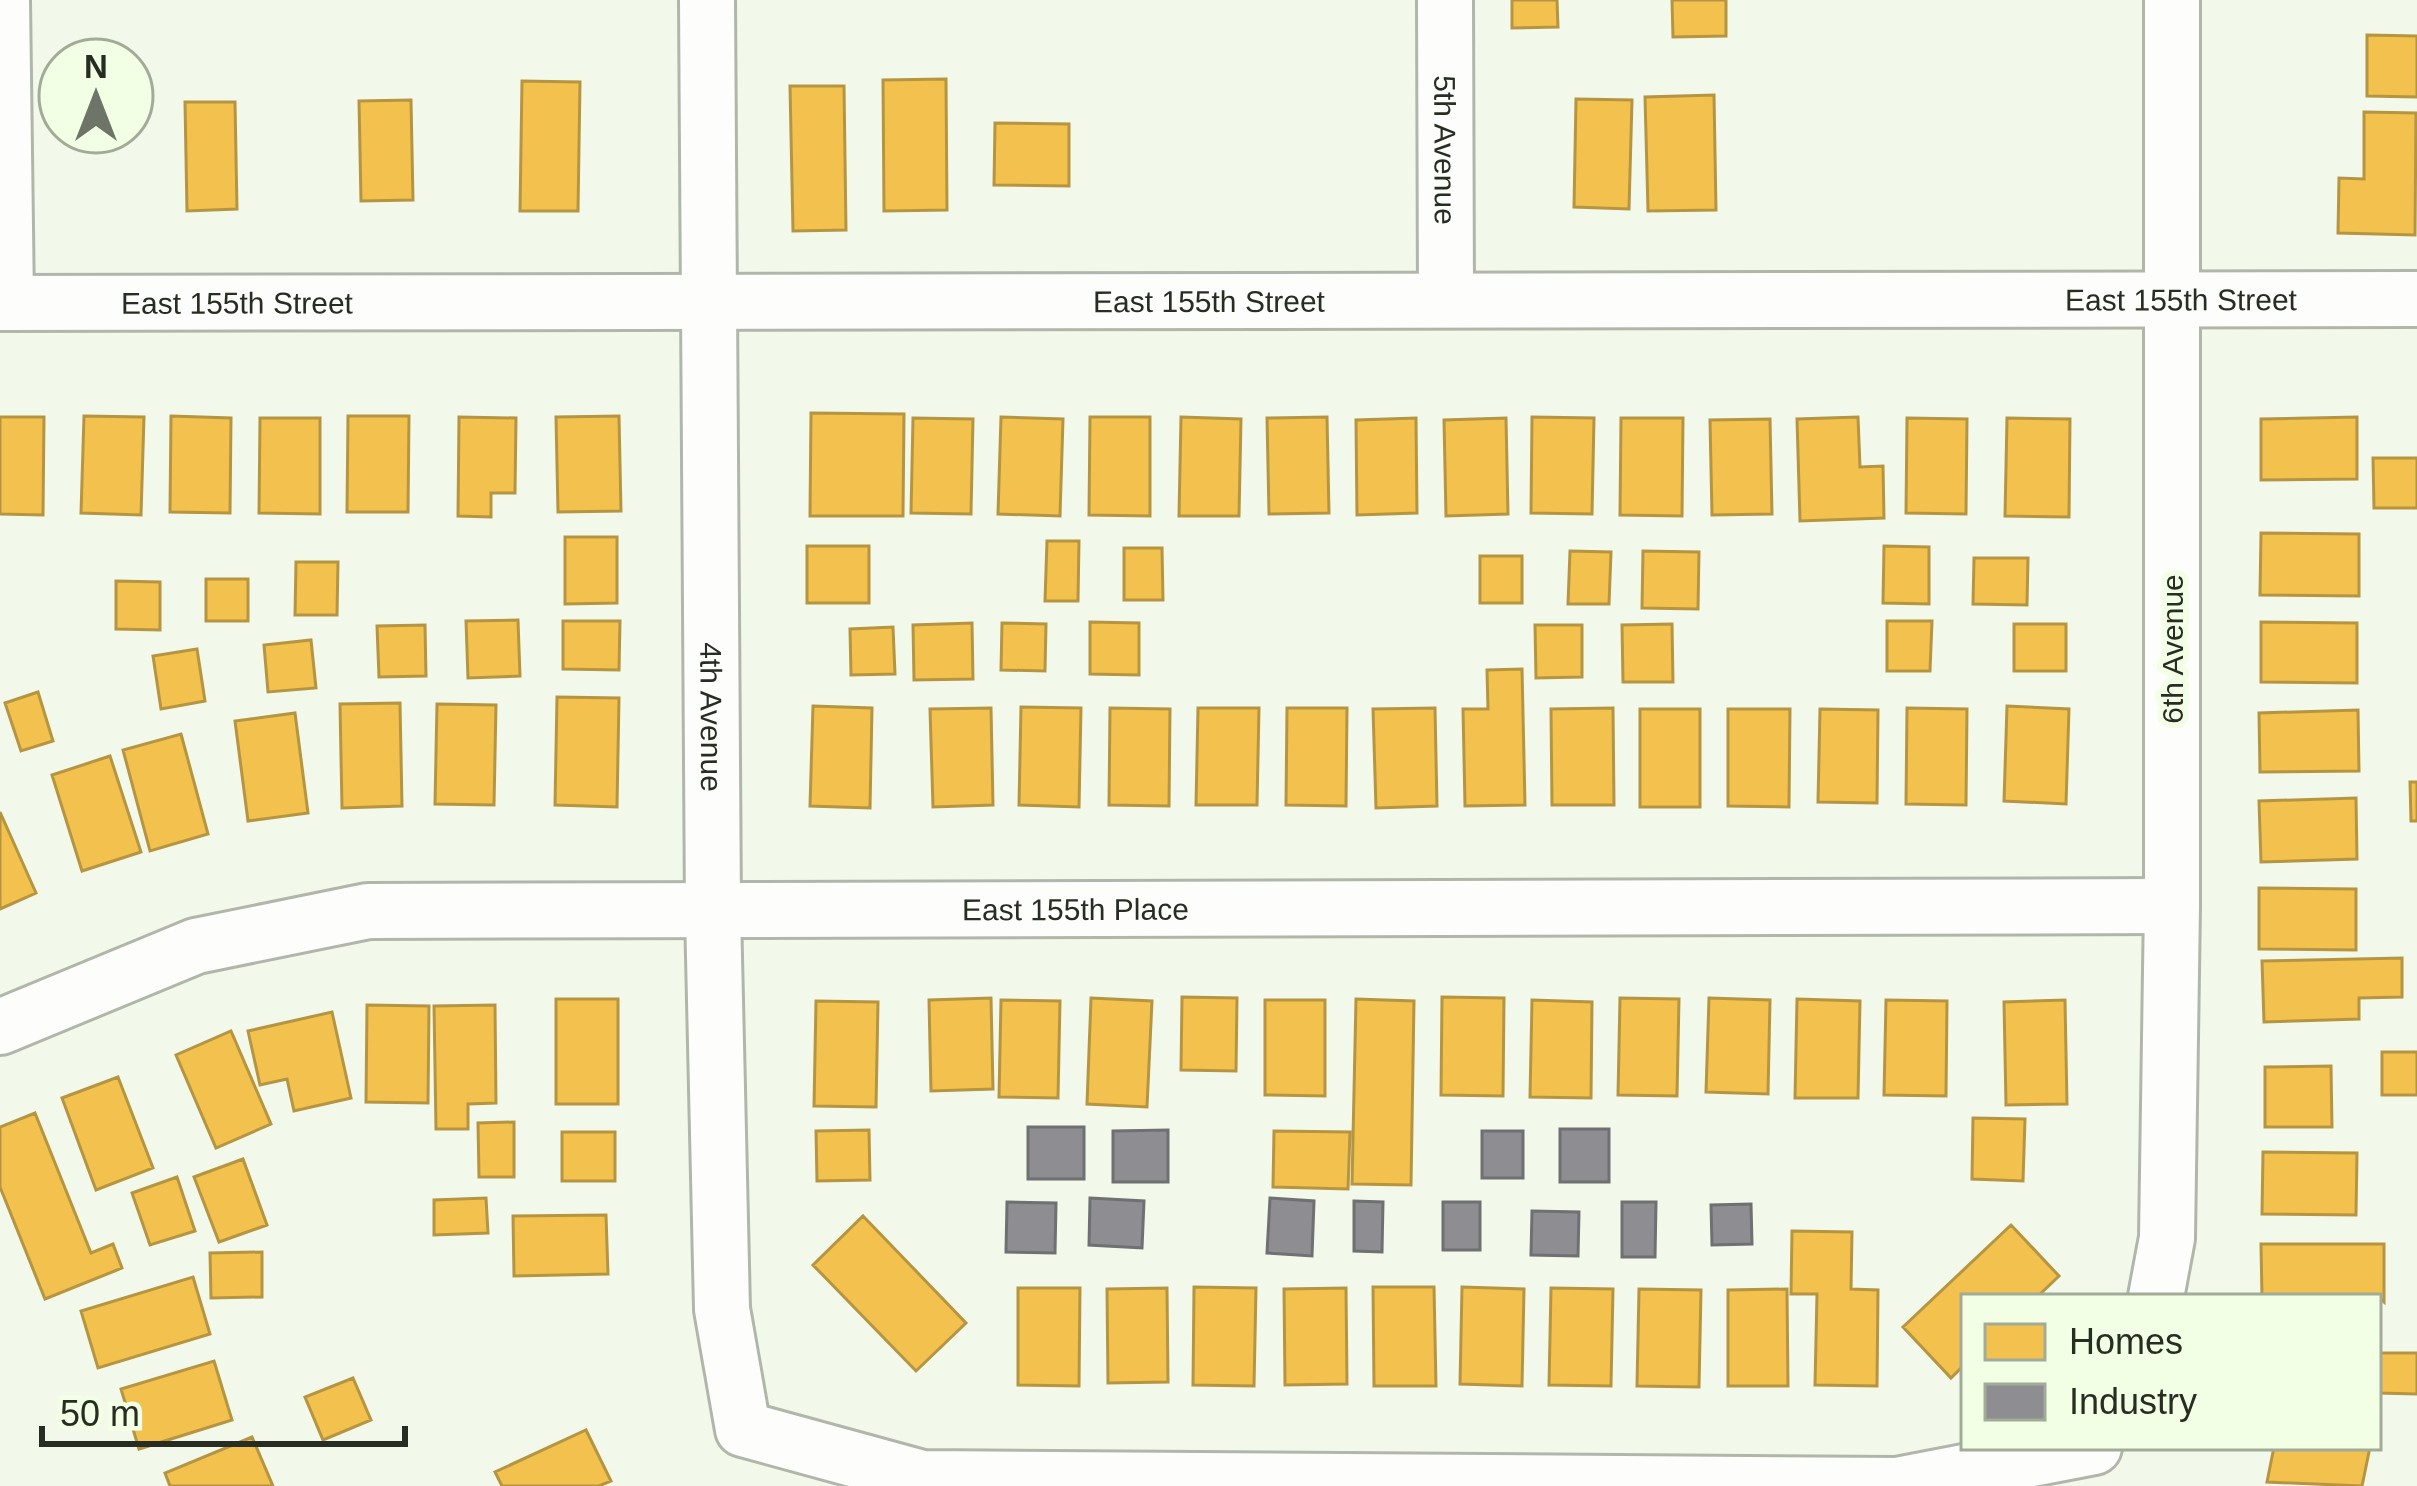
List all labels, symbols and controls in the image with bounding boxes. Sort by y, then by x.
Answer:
north arrow [36,36,156,156]
text: N [84,48,108,85]
street label: 5th Avenue [1429,75,1462,225]
street label: East 155th Street [2065,283,2298,316]
street label: East 155th Street [1093,284,1326,318]
street label: East 155th Street [121,286,354,319]
street label: 6th Avenue [2156,574,2189,724]
street label: 4th Avenue [695,642,729,792]
street label: East 155th Place [962,892,1189,926]
legend [1961,1294,2381,1450]
text: Homes [2069,1321,2183,1362]
scale bar [42,1372,405,1446]
text: Industry [2069,1381,2197,1422]
text: 50 m [60,1393,140,1434]

